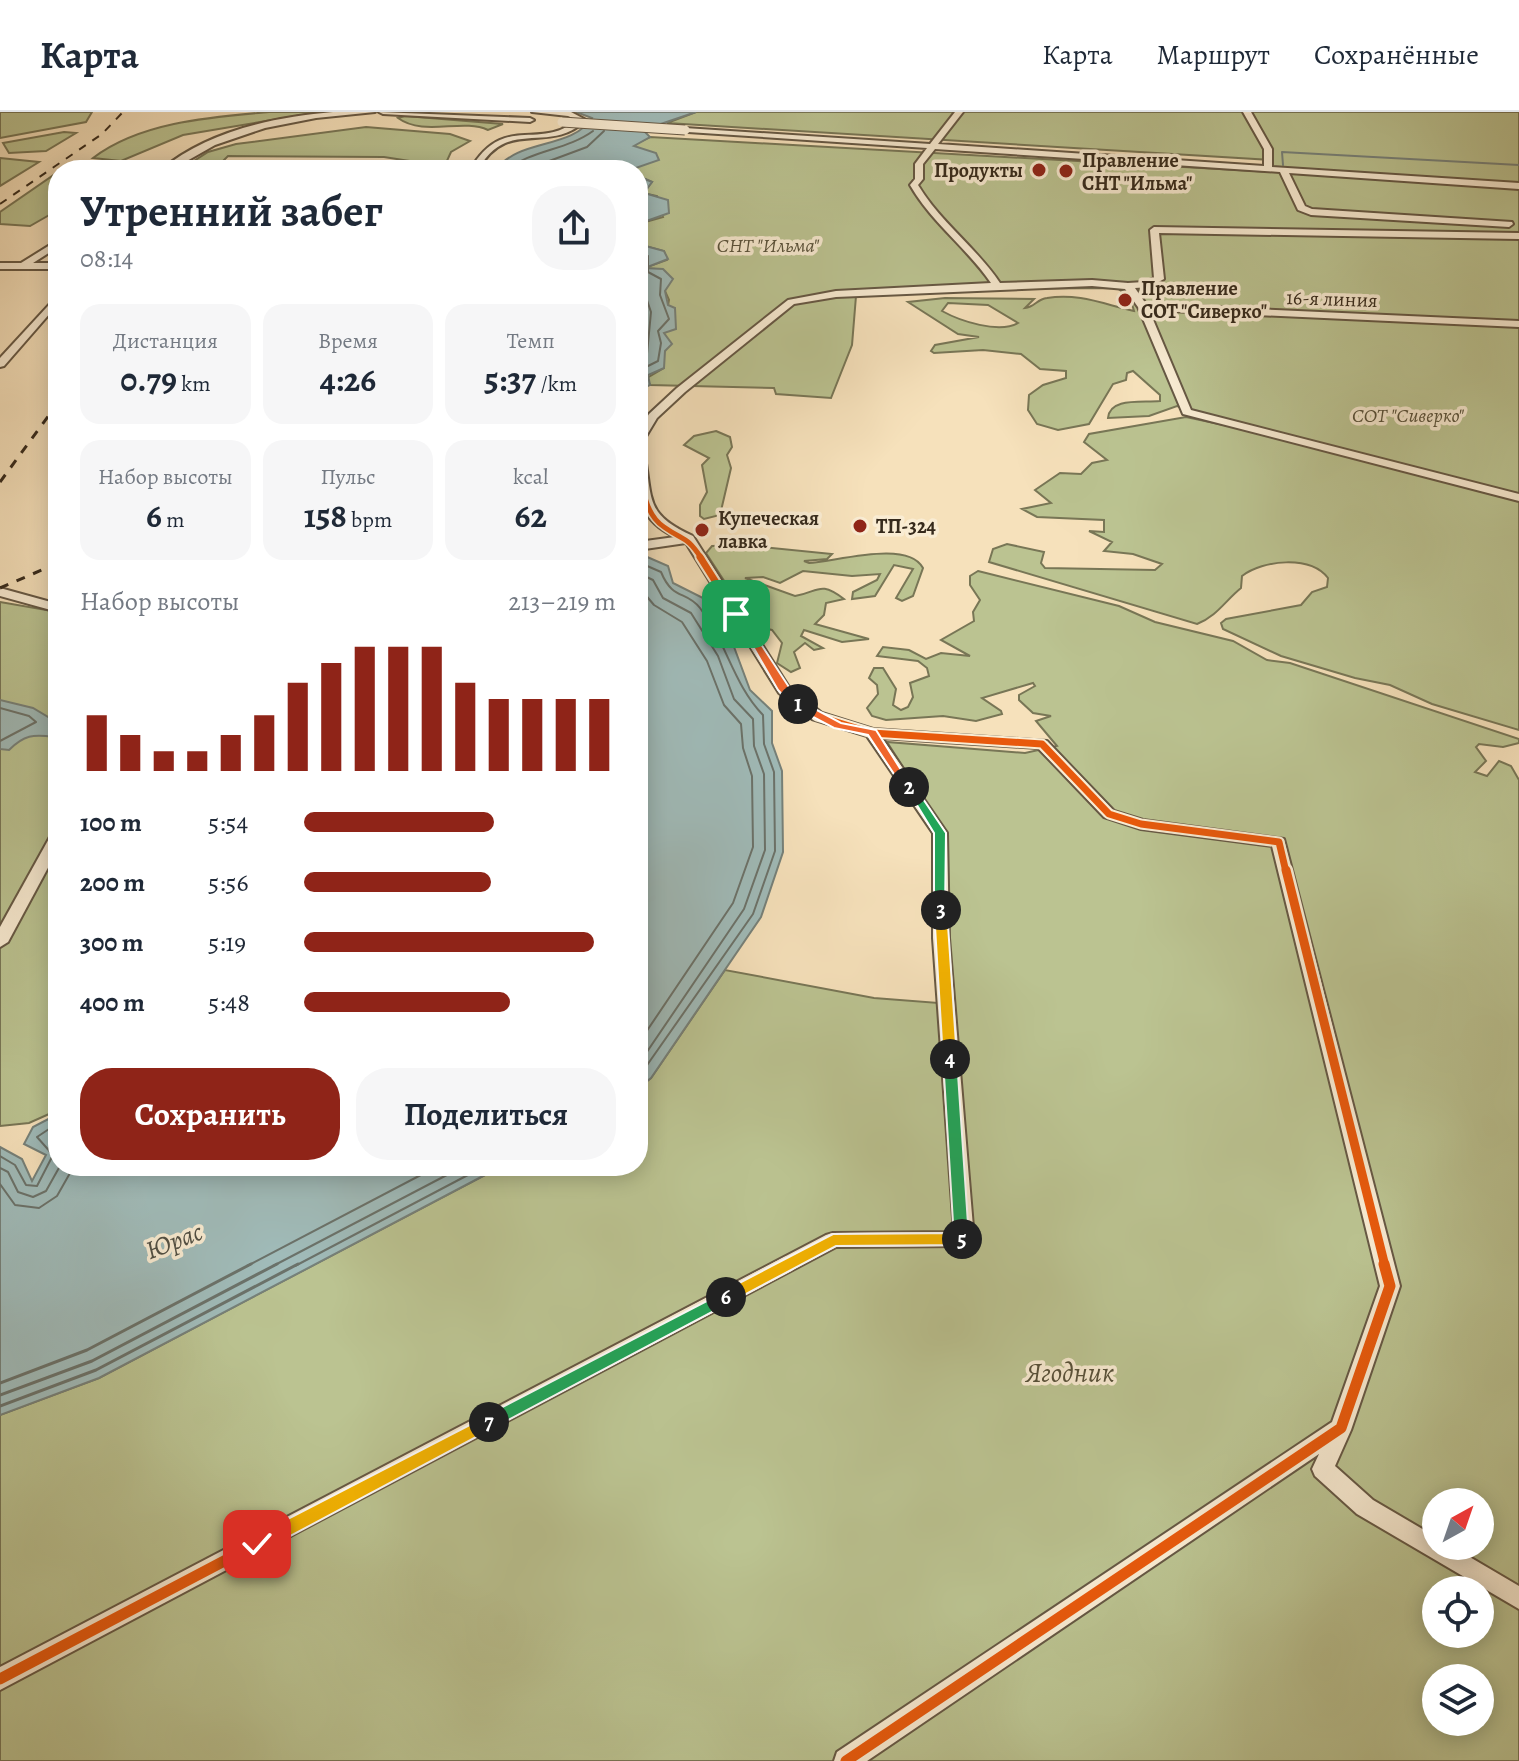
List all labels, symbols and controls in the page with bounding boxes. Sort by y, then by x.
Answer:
text: Карта [40,29,139,81]
text: Карта [1042,36,1113,74]
text: Маршрут [1157,36,1270,74]
text: Сохранённые [1314,36,1479,74]
place label: Правление СНТ "Ильма" [1082,147,1193,197]
place label: Продукты [934,157,1023,184]
marker: Продукты [1030,161,1048,179]
marker: Правление СНТ "Ильма" [1057,162,1075,180]
text: Утренний забег [80,181,383,241]
button: share [532,186,616,270]
park label: СНТ "Ильма" [717,232,820,259]
text: 08:14 [80,241,133,276]
place label: Правление СОТ "Сиверко" [1141,275,1267,325]
street label: 16-я линия [1286,284,1378,314]
marker: Правление СОТ "Сиверко" [1116,291,1134,309]
text: Дистанция [113,326,218,356]
text: Время [318,326,378,356]
text: Темп [507,326,555,356]
text: 0.79 [120,356,177,403]
text: 4:26 [320,356,376,403]
text: 5:37 [484,356,536,403]
text: km [177,369,210,399]
text: /km [536,369,577,399]
park label: СОТ "Сиверко" [1352,402,1465,429]
text: Набор высоты [98,462,233,492]
text: Пульс [320,462,376,492]
text: kcal [513,462,548,492]
text: 6 [146,492,162,539]
text: 158 [304,492,347,539]
text: 62 [515,492,547,539]
text: m [162,505,185,535]
text: bpm [347,505,392,535]
place label: Купеческая лавка [717,505,819,555]
place label: ТП-324 [876,513,937,540]
marker: ТП-324 [851,517,869,535]
marker: Купеческая лавка [693,521,711,539]
pin [702,580,770,648]
text: Набор высоты [80,584,239,619]
text: 213–219 m [508,584,616,619]
icon: arrive [714,592,758,636]
pin: 1 [778,684,818,724]
text: 1 [794,689,802,719]
pin: 2 [889,767,929,807]
text: 2 [904,772,914,802]
text: 100 m [80,805,142,840]
text: 5:54 [208,805,248,840]
text: 200 m [80,865,145,900]
text: 5:56 [208,865,249,900]
pin: 3 [921,890,961,930]
text: 3 [936,895,946,925]
text: 300 m [80,925,144,960]
text: 5:19 [208,925,246,960]
text: 400 m [80,985,145,1020]
text: 5:48 [208,985,250,1020]
pin: 4 [930,1039,970,1079]
text: 4 [945,1044,955,1074]
button: Сохранить [80,1068,340,1160]
button: Поделиться [356,1068,616,1160]
water label: Юрас [140,1214,208,1268]
pin: 5 [942,1219,982,1259]
text: 5 [957,1224,967,1254]
pin: 6 [706,1277,746,1317]
text: 6 [721,1282,731,1312]
park label: Ягодник [1025,1354,1114,1392]
pin: 7 [469,1402,509,1442]
text: 7 [484,1407,494,1437]
north arrow [1422,1488,1494,1560]
map controls [1422,1488,1494,1736]
pin [223,1510,291,1578]
icon: check [235,1522,279,1566]
button: locate [1422,1576,1494,1648]
button: layers [1422,1664,1494,1736]

